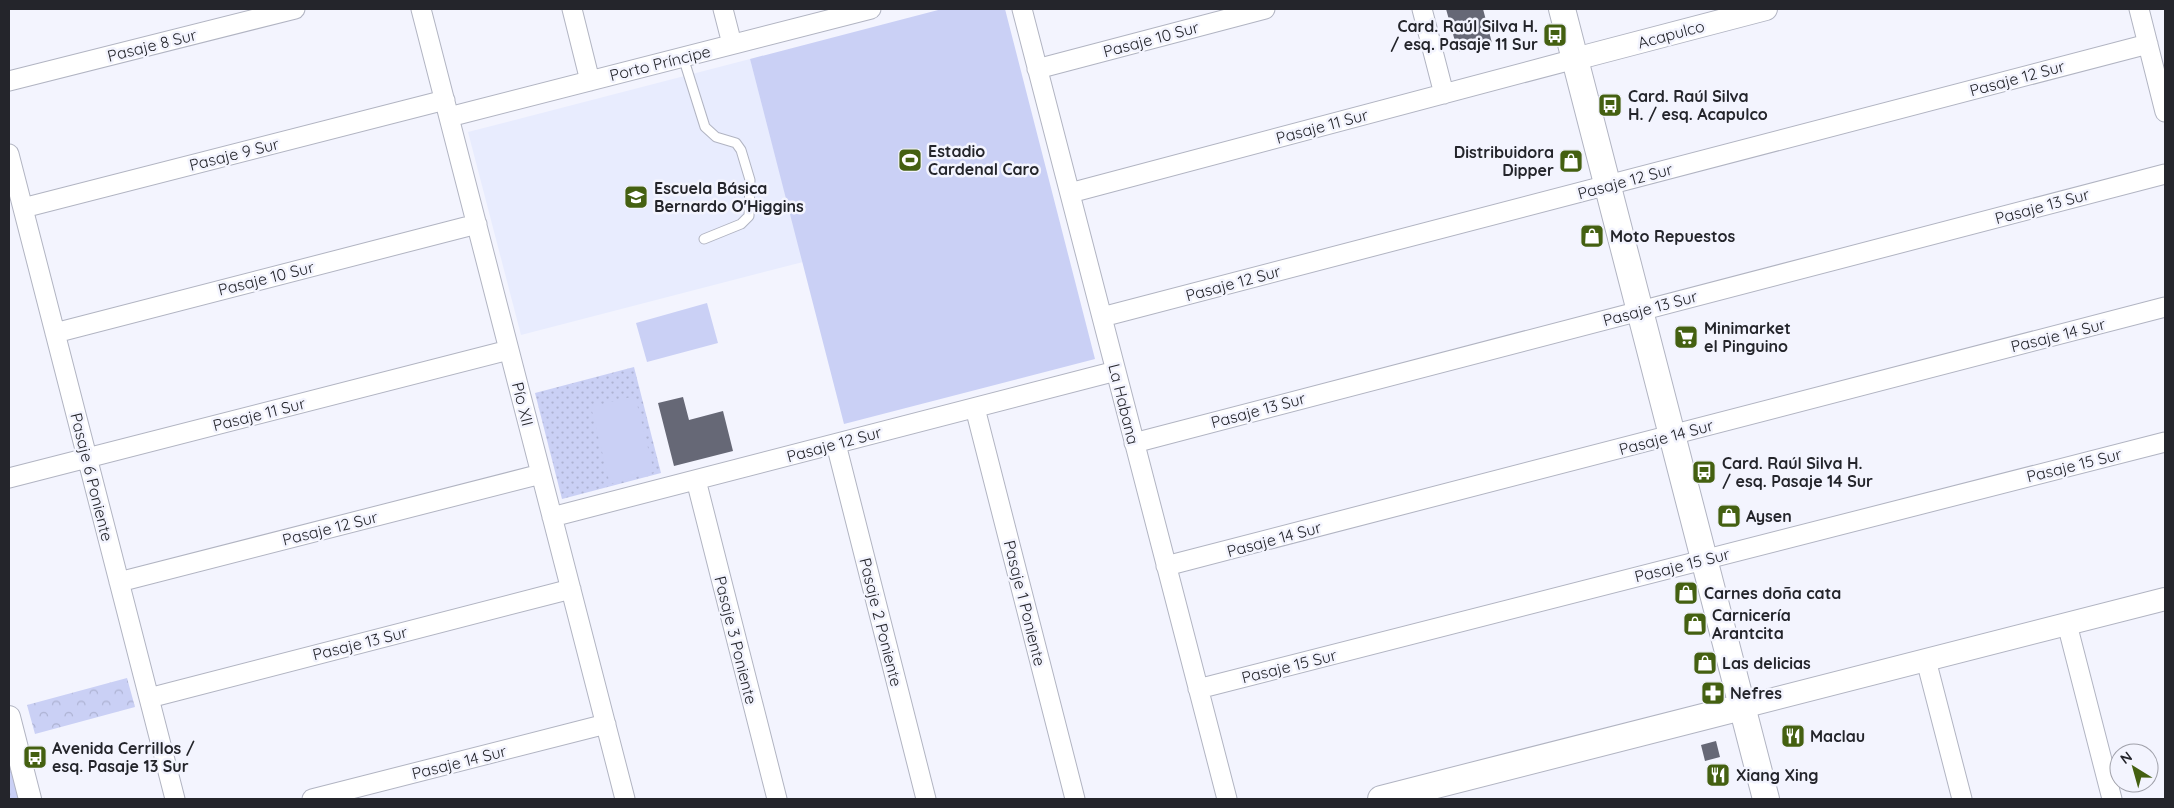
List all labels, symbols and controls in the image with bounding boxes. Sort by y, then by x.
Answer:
street label: Acapulco [1635,15,1707,53]
place label: Card. Raúl Silva H. / esq. Pasaje 11 Sur [1390,16,1538,54]
street label: Pasaje 10 Sur [1101,17,1201,61]
bus stop icon: Card. Raúl Silva H. / esq. Pasaje 11 Sur [1542,22,1568,48]
street label: Pasaje 8 Sur [105,24,199,66]
street label: Porto Príncipe [607,41,713,85]
street label: Pasaje 12 Sur [1967,56,2067,100]
place label: Card. Raúl Silva H. / esq. Acapulco [1628,86,1768,124]
bus stop icon: Card. Raúl Silva H. / esq. Acapulco [1597,92,1623,118]
street label: Pasaje 11 Sur [1274,104,1370,148]
street label: Pasaje 9 Sur [187,133,281,175]
place label: Estadio Cardenal Caro [928,141,1039,179]
place label: Distribuidora Dipper [1454,142,1554,180]
sports icon: Estadio Cardenal Caro [897,147,923,173]
shop icon: Distribuidora Dipper [1558,148,1584,174]
street label: Pasaje 12 Sur [1575,159,1675,203]
place label: Escuela Básica Bernardo O'Higgins [654,178,804,216]
school or university icon: Escuela Básica Bernardo O'Higgins [623,184,649,210]
street label: Pasaje 13 Sur [1992,184,2092,228]
shop icon: Moto Repuestos [1579,223,1605,249]
place label: Moto Repuestos [1610,226,1735,246]
street label: Pasaje 10 Sur [216,256,316,300]
street label: Pasaje 12 Sur [1183,261,1283,305]
street label: Pasaje 13 Sur [1600,286,1700,330]
street label: Pasaje 14 Sur [2009,314,2107,356]
place label: Minimarket el Pinguino [1704,318,1791,356]
supermarket icon: Minimarket el Pinguino [1673,324,1699,350]
street label: La Habana [1104,362,1144,446]
street label: Pío XII [508,380,538,428]
street label: Pasaje 13 Sur [1208,388,1308,432]
street label: Pasaje 11 Sur [211,393,307,435]
street label: Pasaje 6 Poniente [66,411,118,543]
street label: Pasaje 14 Sur [1617,415,1715,459]
street label: Pasaje 12 Sur [784,422,884,466]
street label: Pasaje 15 Sur [2024,444,2124,486]
place label: Card. Raúl Silva H. / esq. Pasaje 14 Sur [1722,453,1873,491]
bus stop icon: Card. Raúl Silva H. / esq. Pasaje 14 Sur [1691,459,1717,485]
shop icon: Aysen [1716,503,1742,529]
street label: Pasaje 12 Sur [280,506,380,550]
place label: Aysen [1746,506,1792,526]
street label: Pasaje 14 Sur [1225,517,1323,561]
street label: Pasaje 1 Poniente [1000,538,1050,668]
street label: Pasaje 15 Sur [1632,544,1732,586]
street label: Pasaje 2 Poniente [855,556,907,688]
street label: Pasaje 3 Poniente [710,574,762,706]
shop icon: Carnes doña cata [1673,580,1699,606]
place label: Carnes doña cata [1704,583,1841,603]
place label: Carnicería Arantcita [1712,605,1791,643]
shop icon: Carnicería Arantcita [1682,611,1708,637]
street label: Pasaje 13 Sur [310,622,410,664]
street label: Pasaje 15 Sur [1239,645,1339,687]
shop icon: Las delicias [1692,650,1718,676]
place label: Las delicias [1722,653,1811,673]
pharmacy icon: Nefres [1700,680,1726,706]
place label: Nefres [1730,683,1782,703]
restaurant icon: Maclau [1780,723,1806,749]
place label: Maclau [1810,726,1865,746]
place label: Avenida Cerrillos / esq. Pasaje 13 Sur [52,738,195,776]
street label: Pasaje 14 Sur [410,741,508,783]
north arrow [2109,743,2159,793]
bus stop icon: Avenida Cerrillos / esq. Pasaje 13 Sur [22,744,48,770]
text: N [2117,747,2136,768]
restaurant icon: Xiang Xing [1705,762,1731,788]
place label: Xiang Xing [1736,765,1819,785]

